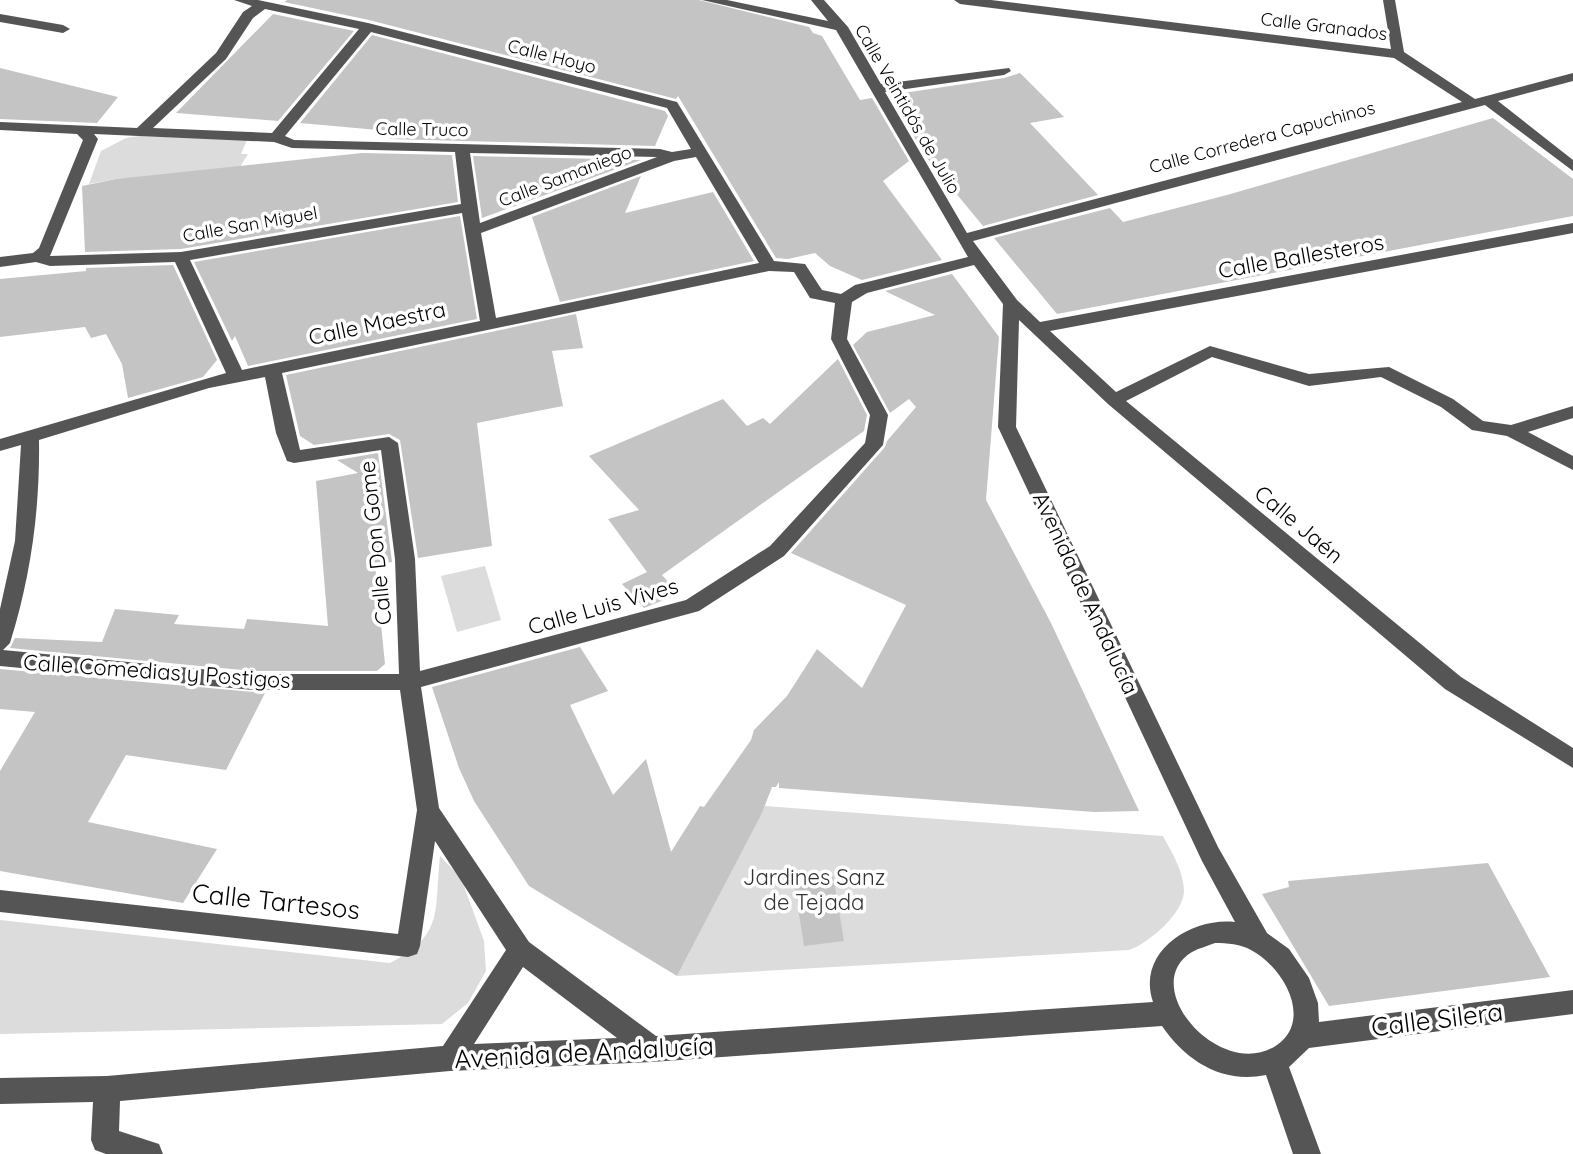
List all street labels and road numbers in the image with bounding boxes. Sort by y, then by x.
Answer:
street label: Calle Granados [1259,7,1389,45]
street label: Calle Veintidós de Julio [850,20,966,198]
street label: Calle Hoyo [505,34,599,78]
street label: Calle Corredera Capuchinos [1147,96,1377,178]
street label: Calle Truco [375,117,469,141]
street label: Calle Samaniego [495,140,635,212]
street label: Calle San Miguel [181,201,319,247]
street label: Calle Ballesteros [1216,228,1386,284]
street label: Calle Maestra [306,295,448,351]
street label: Calle Don Gome [352,459,398,627]
street label: Calle Jaén [1249,479,1349,569]
street label: Avenida de Andalucía [1027,487,1145,699]
street label: Calle Luis Vives [525,571,681,641]
street label: Calle Comedias y Postigos [22,648,292,694]
street label: Calle Tartesos [190,876,362,926]
street label: Calle Silera [1369,995,1505,1043]
street label: Avenida de Andalucía [453,1029,715,1075]

